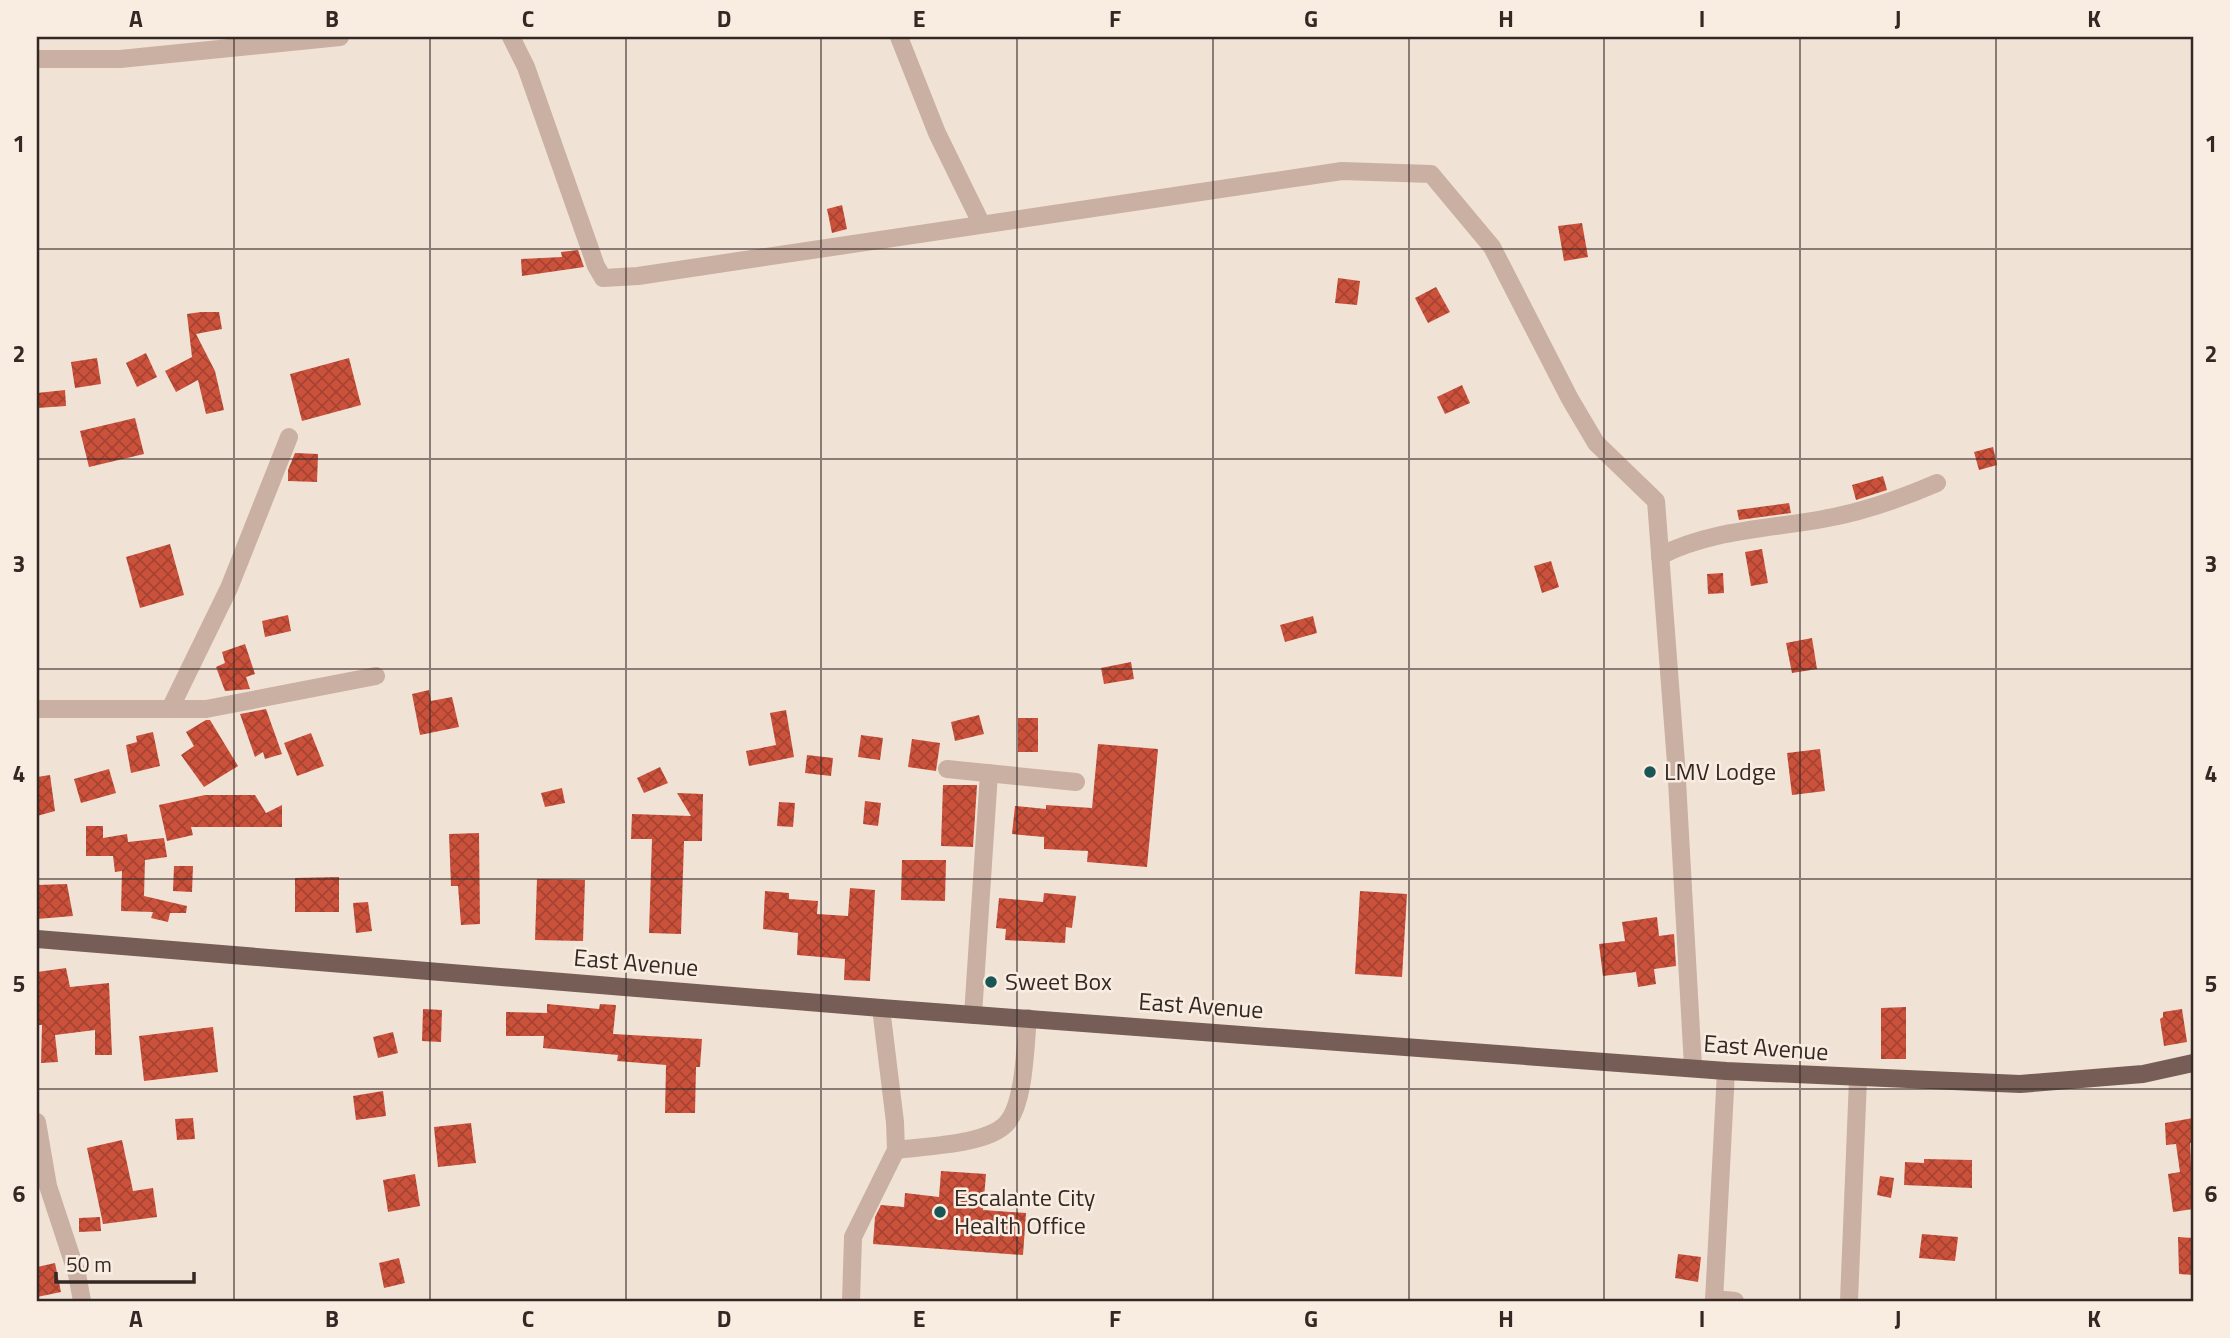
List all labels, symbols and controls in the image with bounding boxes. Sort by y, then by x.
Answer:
text: A [129,1,143,36]
text: B [325,1,339,36]
text: C [522,1,534,36]
text: D [717,1,731,36]
text: E [913,1,925,36]
text: F [1109,1,1121,36]
text: G [1304,1,1318,36]
text: H [1498,1,1514,36]
text: I [1699,1,1705,36]
text: J [1895,1,1901,36]
text: K [2087,1,2101,36]
text: 1 [13,126,25,161]
text: 1 [2205,126,2217,161]
text: 2 [13,336,25,371]
text: 2 [2205,336,2217,371]
text: 3 [13,546,25,581]
text: 3 [2205,546,2217,581]
place label: LMV Lodge [1664,753,1776,789]
text: 4 [13,756,25,791]
text: 4 [2205,756,2217,791]
marker: LMV Lodge [1642,764,1658,780]
street label: East Avenue [572,939,700,985]
place label: Sweet Box [1005,963,1112,999]
text: 5 [13,966,25,1001]
text: 5 [2205,966,2217,1001]
marker: Sweet Box [983,974,999,990]
street label: East Avenue [1137,983,1265,1027]
street label: East Avenue [1702,1025,1830,1069]
text: 6 [13,1176,26,1211]
text: 6 [2205,1176,2218,1211]
place label: Escalante City Health Office [954,1179,1096,1243]
marker: Escalante City Health Office [932,1204,948,1220]
scale bar [56,1240,194,1284]
text: 50 m [66,1248,112,1280]
text: A [129,1301,143,1336]
text: B [325,1301,339,1336]
text: C [522,1301,534,1336]
text: D [717,1301,731,1336]
text: E [913,1301,925,1336]
text: F [1109,1301,1121,1336]
text: G [1304,1301,1318,1336]
text: H [1498,1301,1514,1336]
text: I [1699,1301,1705,1336]
text: J [1895,1301,1901,1336]
text: K [2087,1301,2101,1336]

